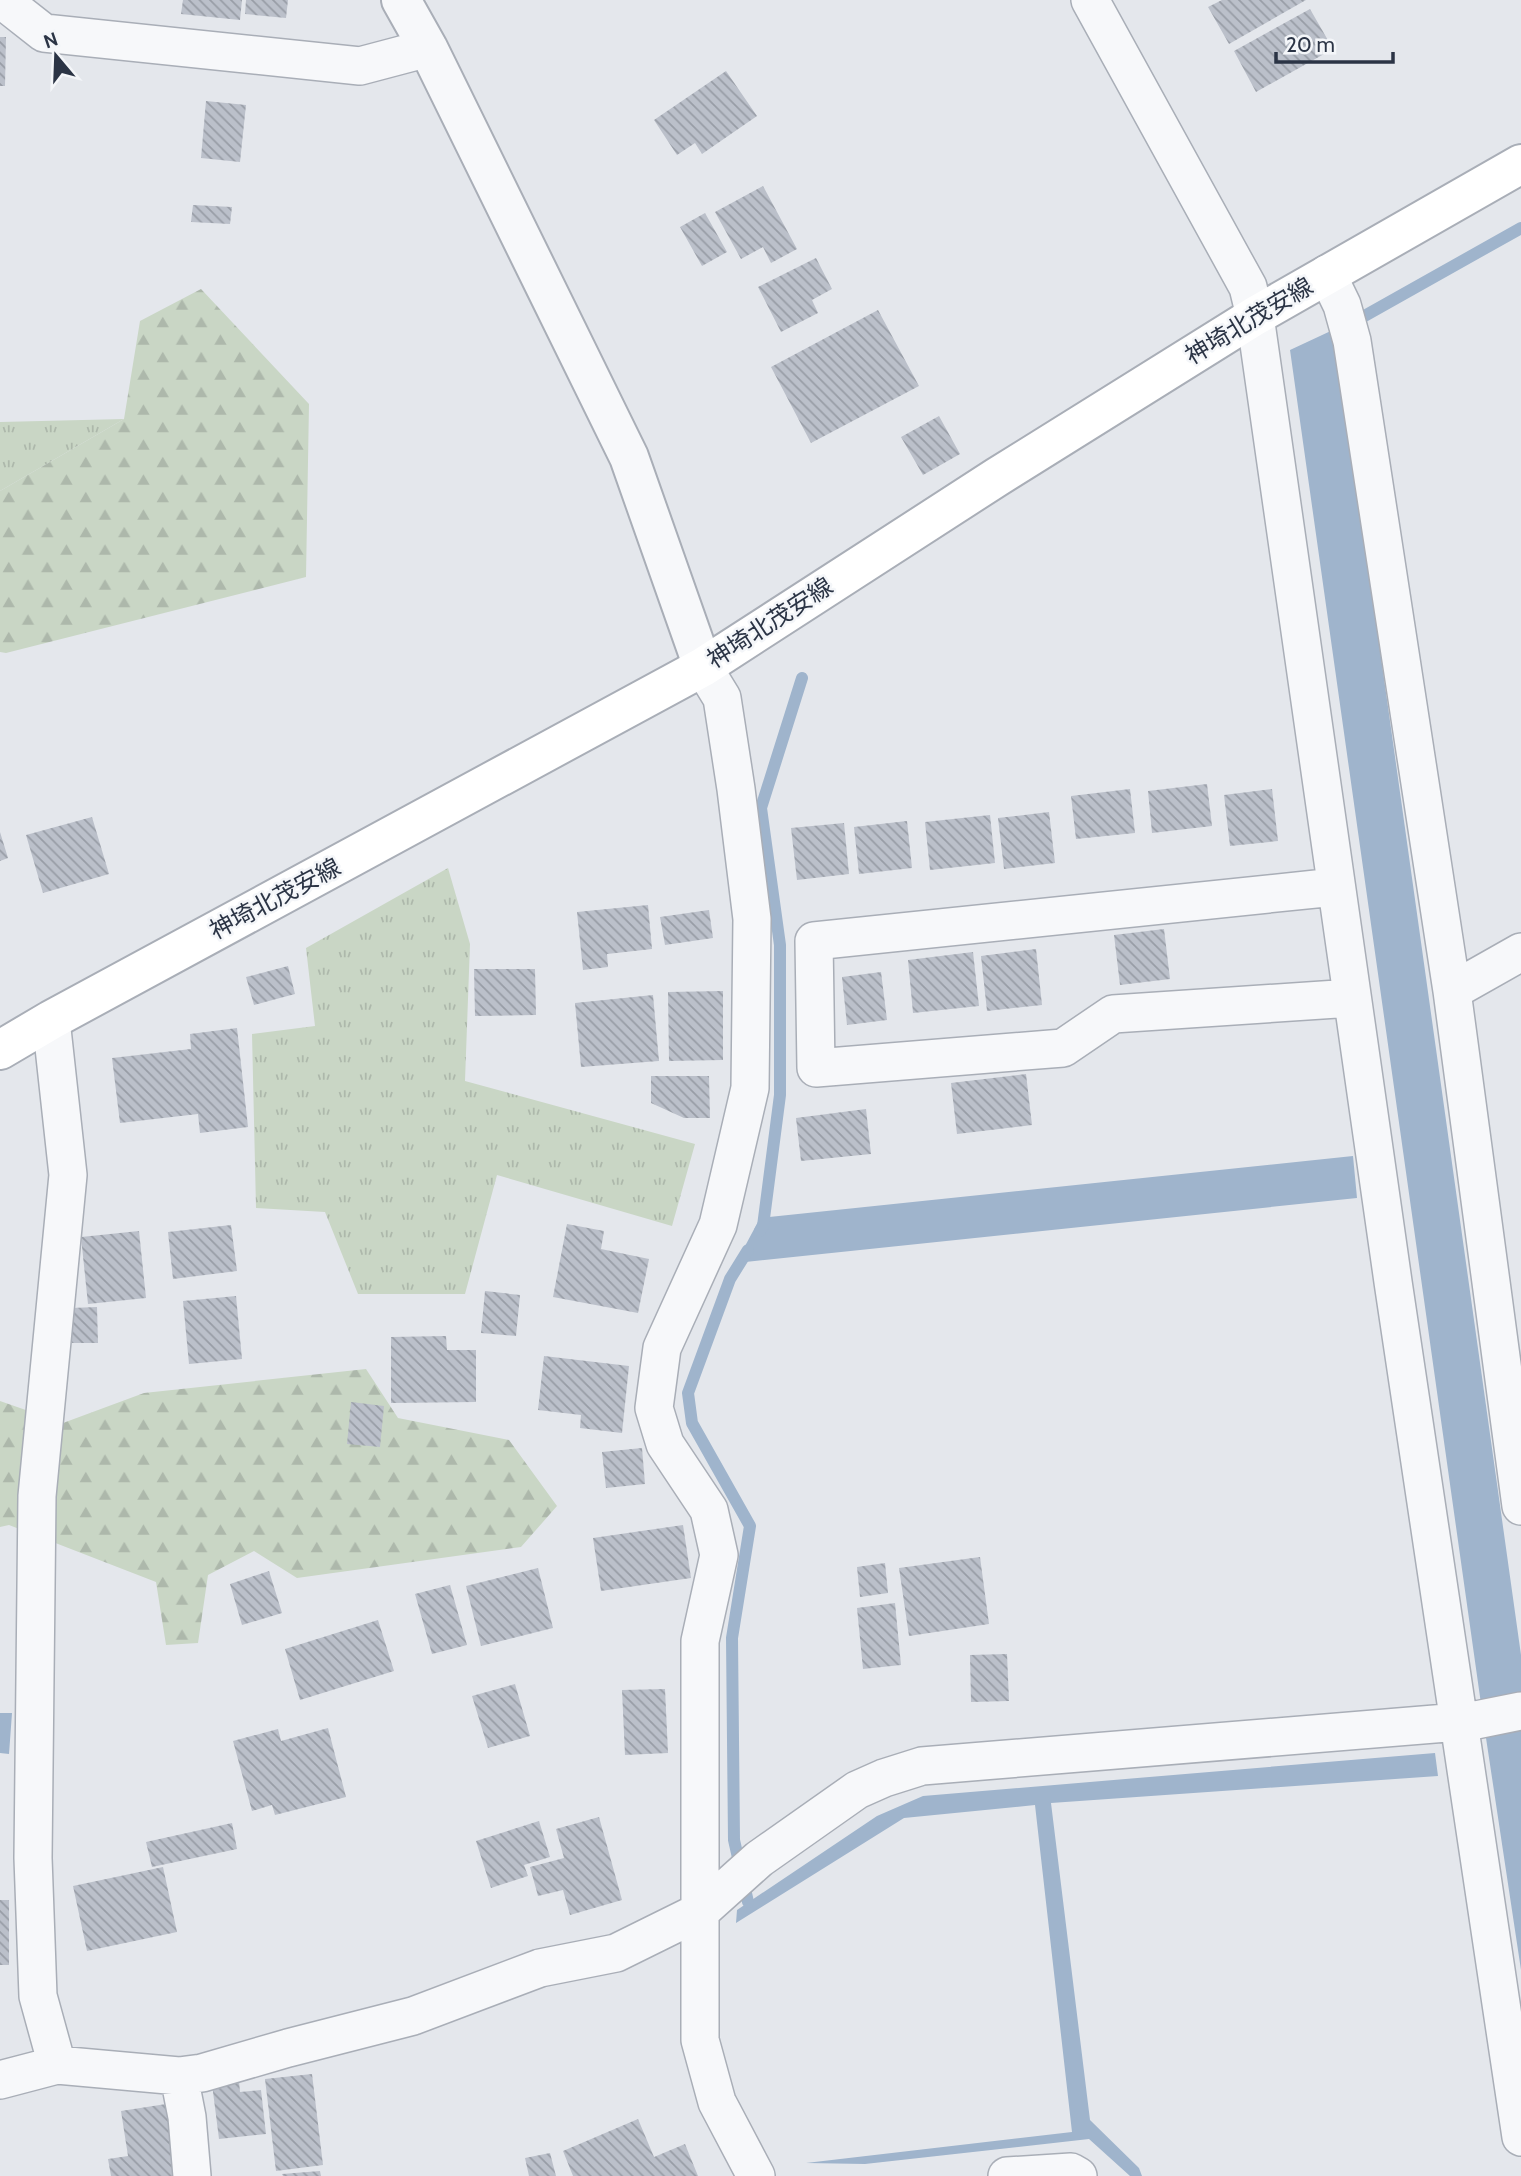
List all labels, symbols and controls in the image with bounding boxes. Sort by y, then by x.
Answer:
north arrow [21,21,91,91]
scale bar [1276,21,1393,65]
text: N [41,27,61,53]
text: 20 m [1286,32,1335,57]
street label: 神埼北茂安線 [1180,271,1318,370]
street label: 神埼北茂安線 [701,571,838,674]
street label: 神埼北茂安線 [204,852,345,945]

